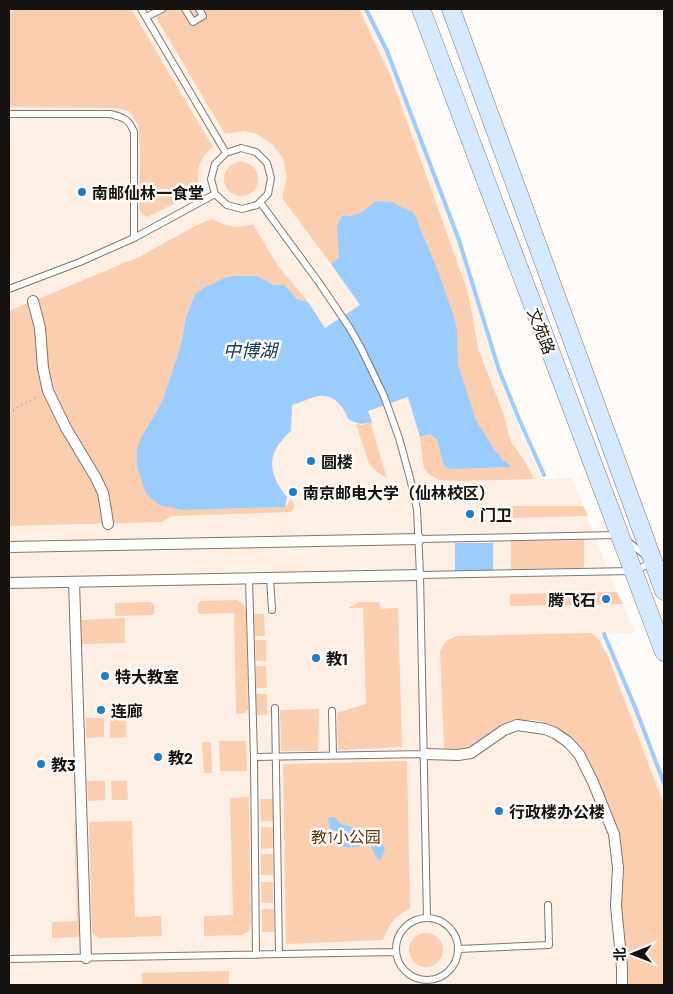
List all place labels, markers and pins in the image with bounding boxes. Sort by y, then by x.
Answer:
place label: 南邮仙林一食堂 [92,183,204,202]
marker: 南邮仙林一食堂 [76,186,88,198]
place label: 圆楼 [321,452,353,471]
marker: 圆楼 [305,455,317,467]
place label: 南京邮电大学（仙林校区） [303,483,495,502]
marker: 南京邮电大学（仙林校区） [287,486,299,498]
place label: 门卫 [480,505,512,524]
marker: 门卫 [464,508,476,520]
place label: 腾飞石 [548,590,596,609]
marker: 腾飞石 [600,593,612,605]
place label: 教1 [326,649,348,668]
marker: 教1 [310,652,322,664]
place label: 特大教室 [115,667,179,686]
marker: 特大教室 [99,670,111,682]
place label: 连廊 [110,701,143,720]
marker: 连廊 [95,704,107,716]
place label: 教2 [168,748,193,767]
marker: 教2 [152,751,164,763]
place label: 教3 [51,755,76,774]
marker: 教3 [35,758,47,770]
place label: 行政楼办公楼 [509,802,605,821]
marker: 行政楼办公楼 [493,805,505,817]

